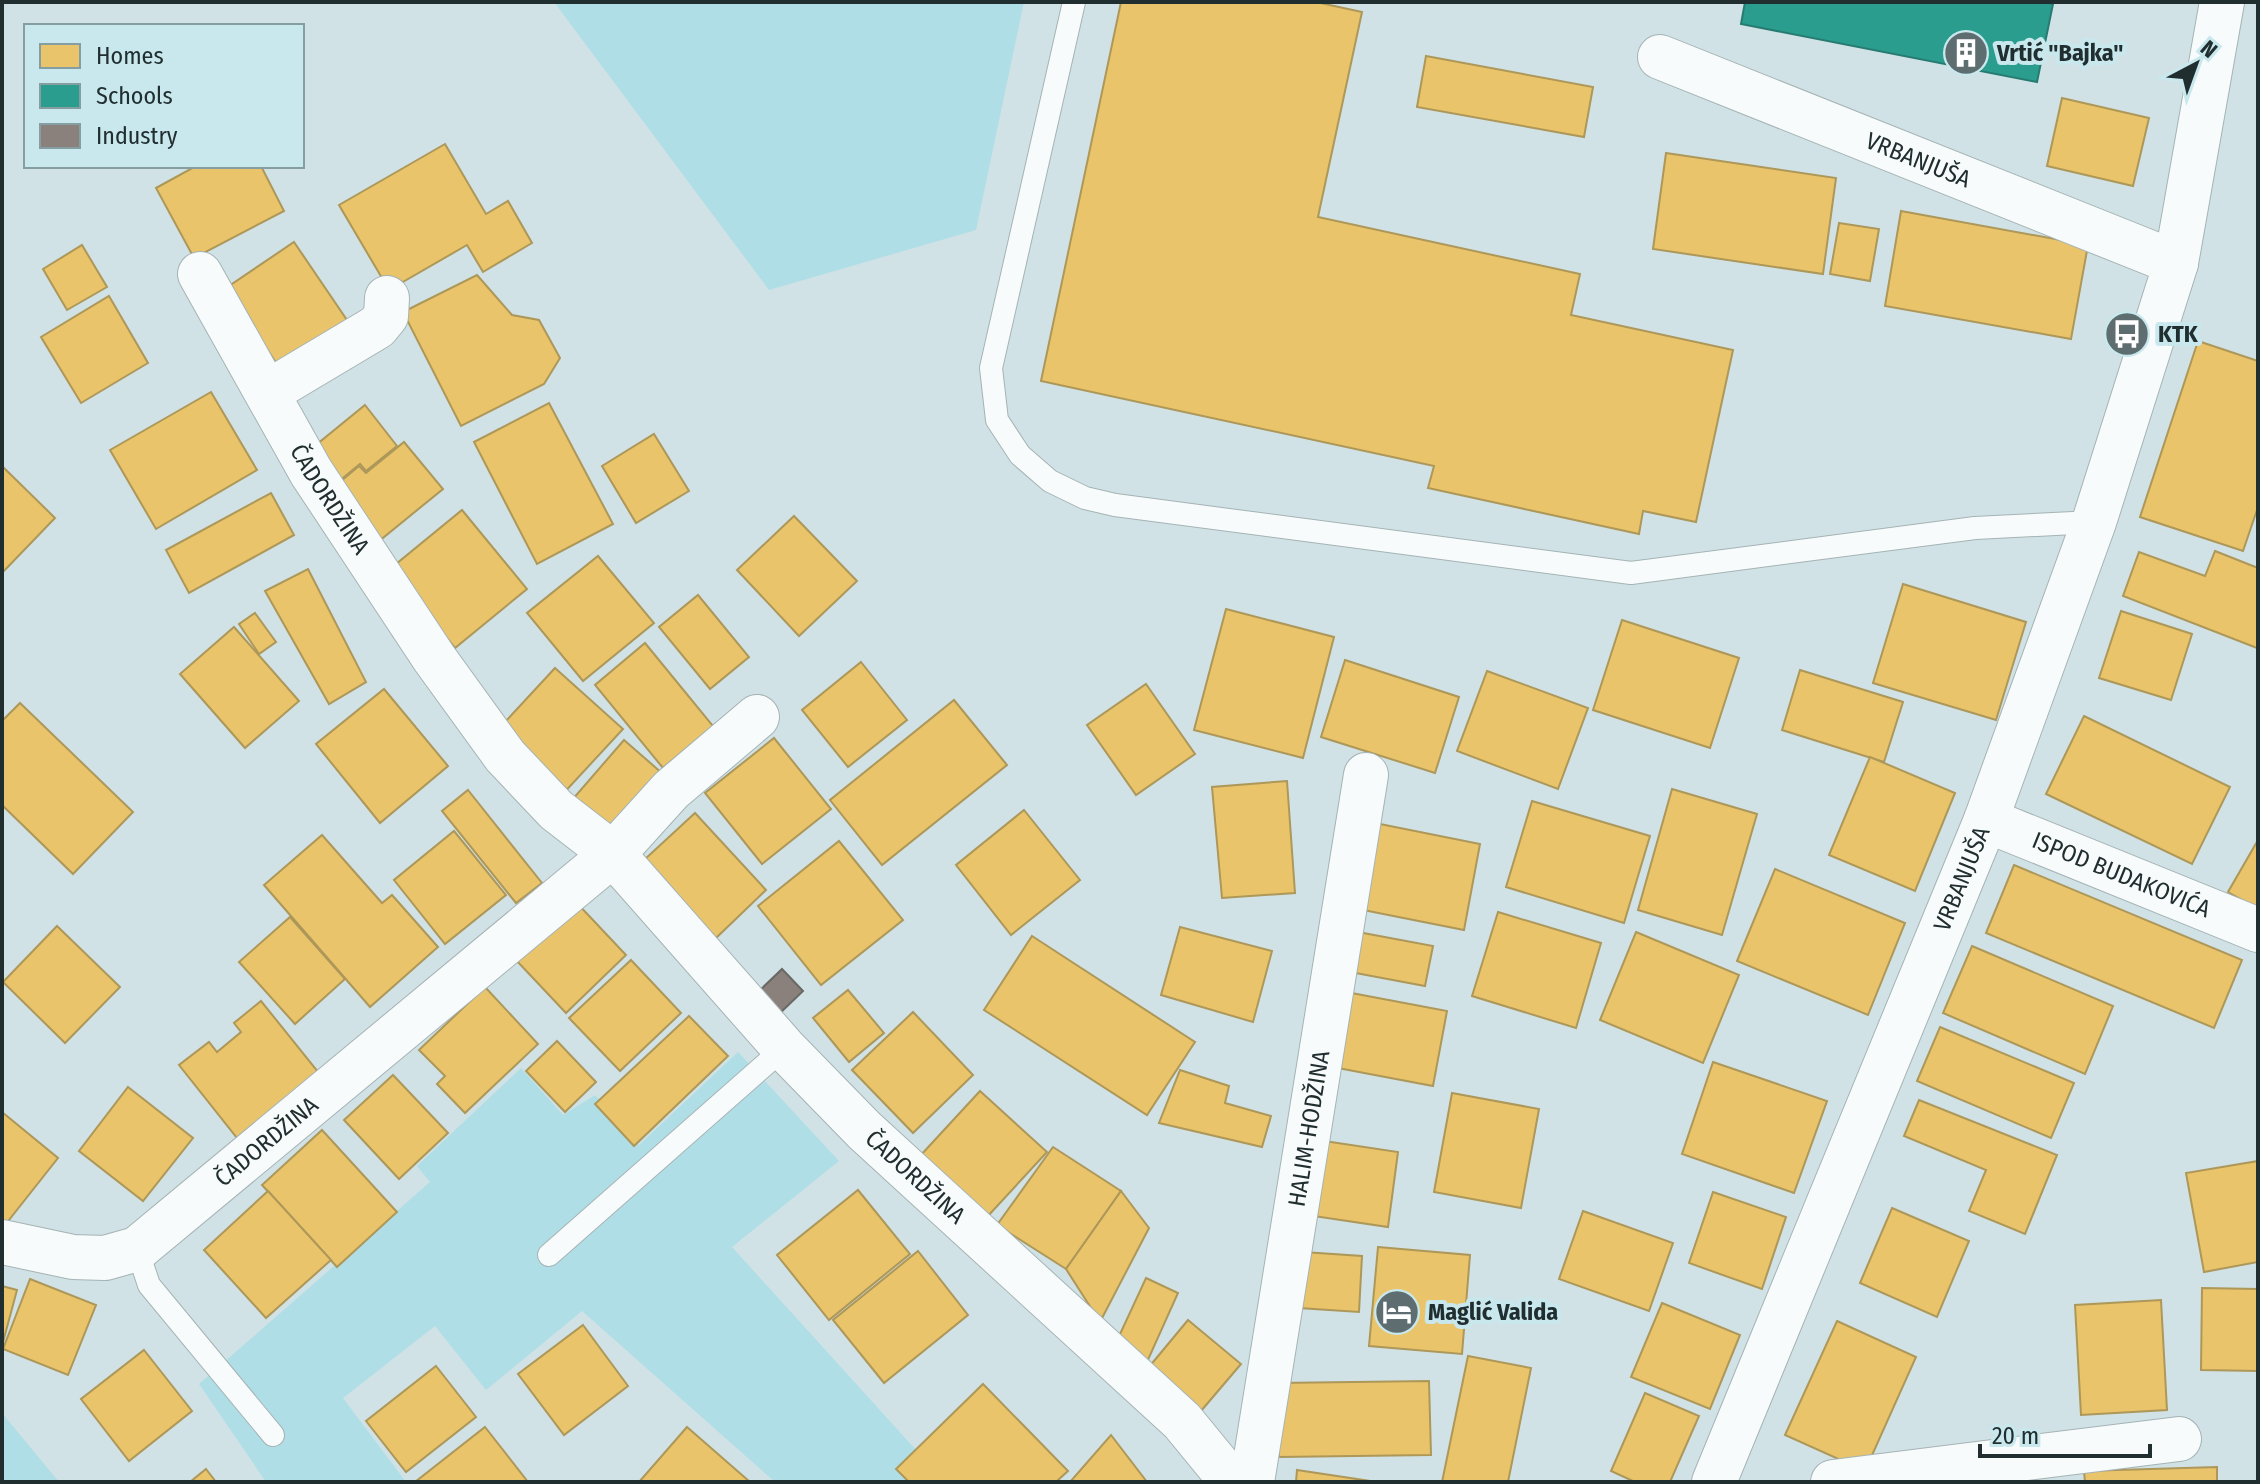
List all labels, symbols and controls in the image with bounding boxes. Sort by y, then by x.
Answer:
legend [24,24,304,168]
north arrow [2156,24,2236,104]
building icon: Vrtić "Bajka" [1942,29,1990,77]
text: N [2195,35,2223,64]
place label: Vrtić "Bajka" [1996,39,2124,67]
text: Homes [96,42,164,70]
text: Schools [96,82,173,110]
text: Industry [96,122,178,150]
street label: VRBANJUŠA [1862,127,1975,194]
bus stop icon: KTK [2103,310,2151,358]
place label: KTK [2158,320,2199,348]
street label: ČADORDŽINA [284,439,376,560]
street label: VRBANJUŠA [1928,822,1996,935]
street label: ISPOD BUDAKOVIĆA [2028,826,2215,923]
street label: HALIM-HODŽINA [1283,1048,1335,1209]
street label: ČADORDŽINA [209,1091,324,1192]
street label: ČADORDŽINA [860,1124,971,1230]
hotel icon: Maglić Valida [1373,1288,1421,1336]
place label: Maglić Valida [1428,1298,1558,1326]
scale bar [1980,1408,2150,1458]
text: 20 m [1992,1422,2039,1450]

